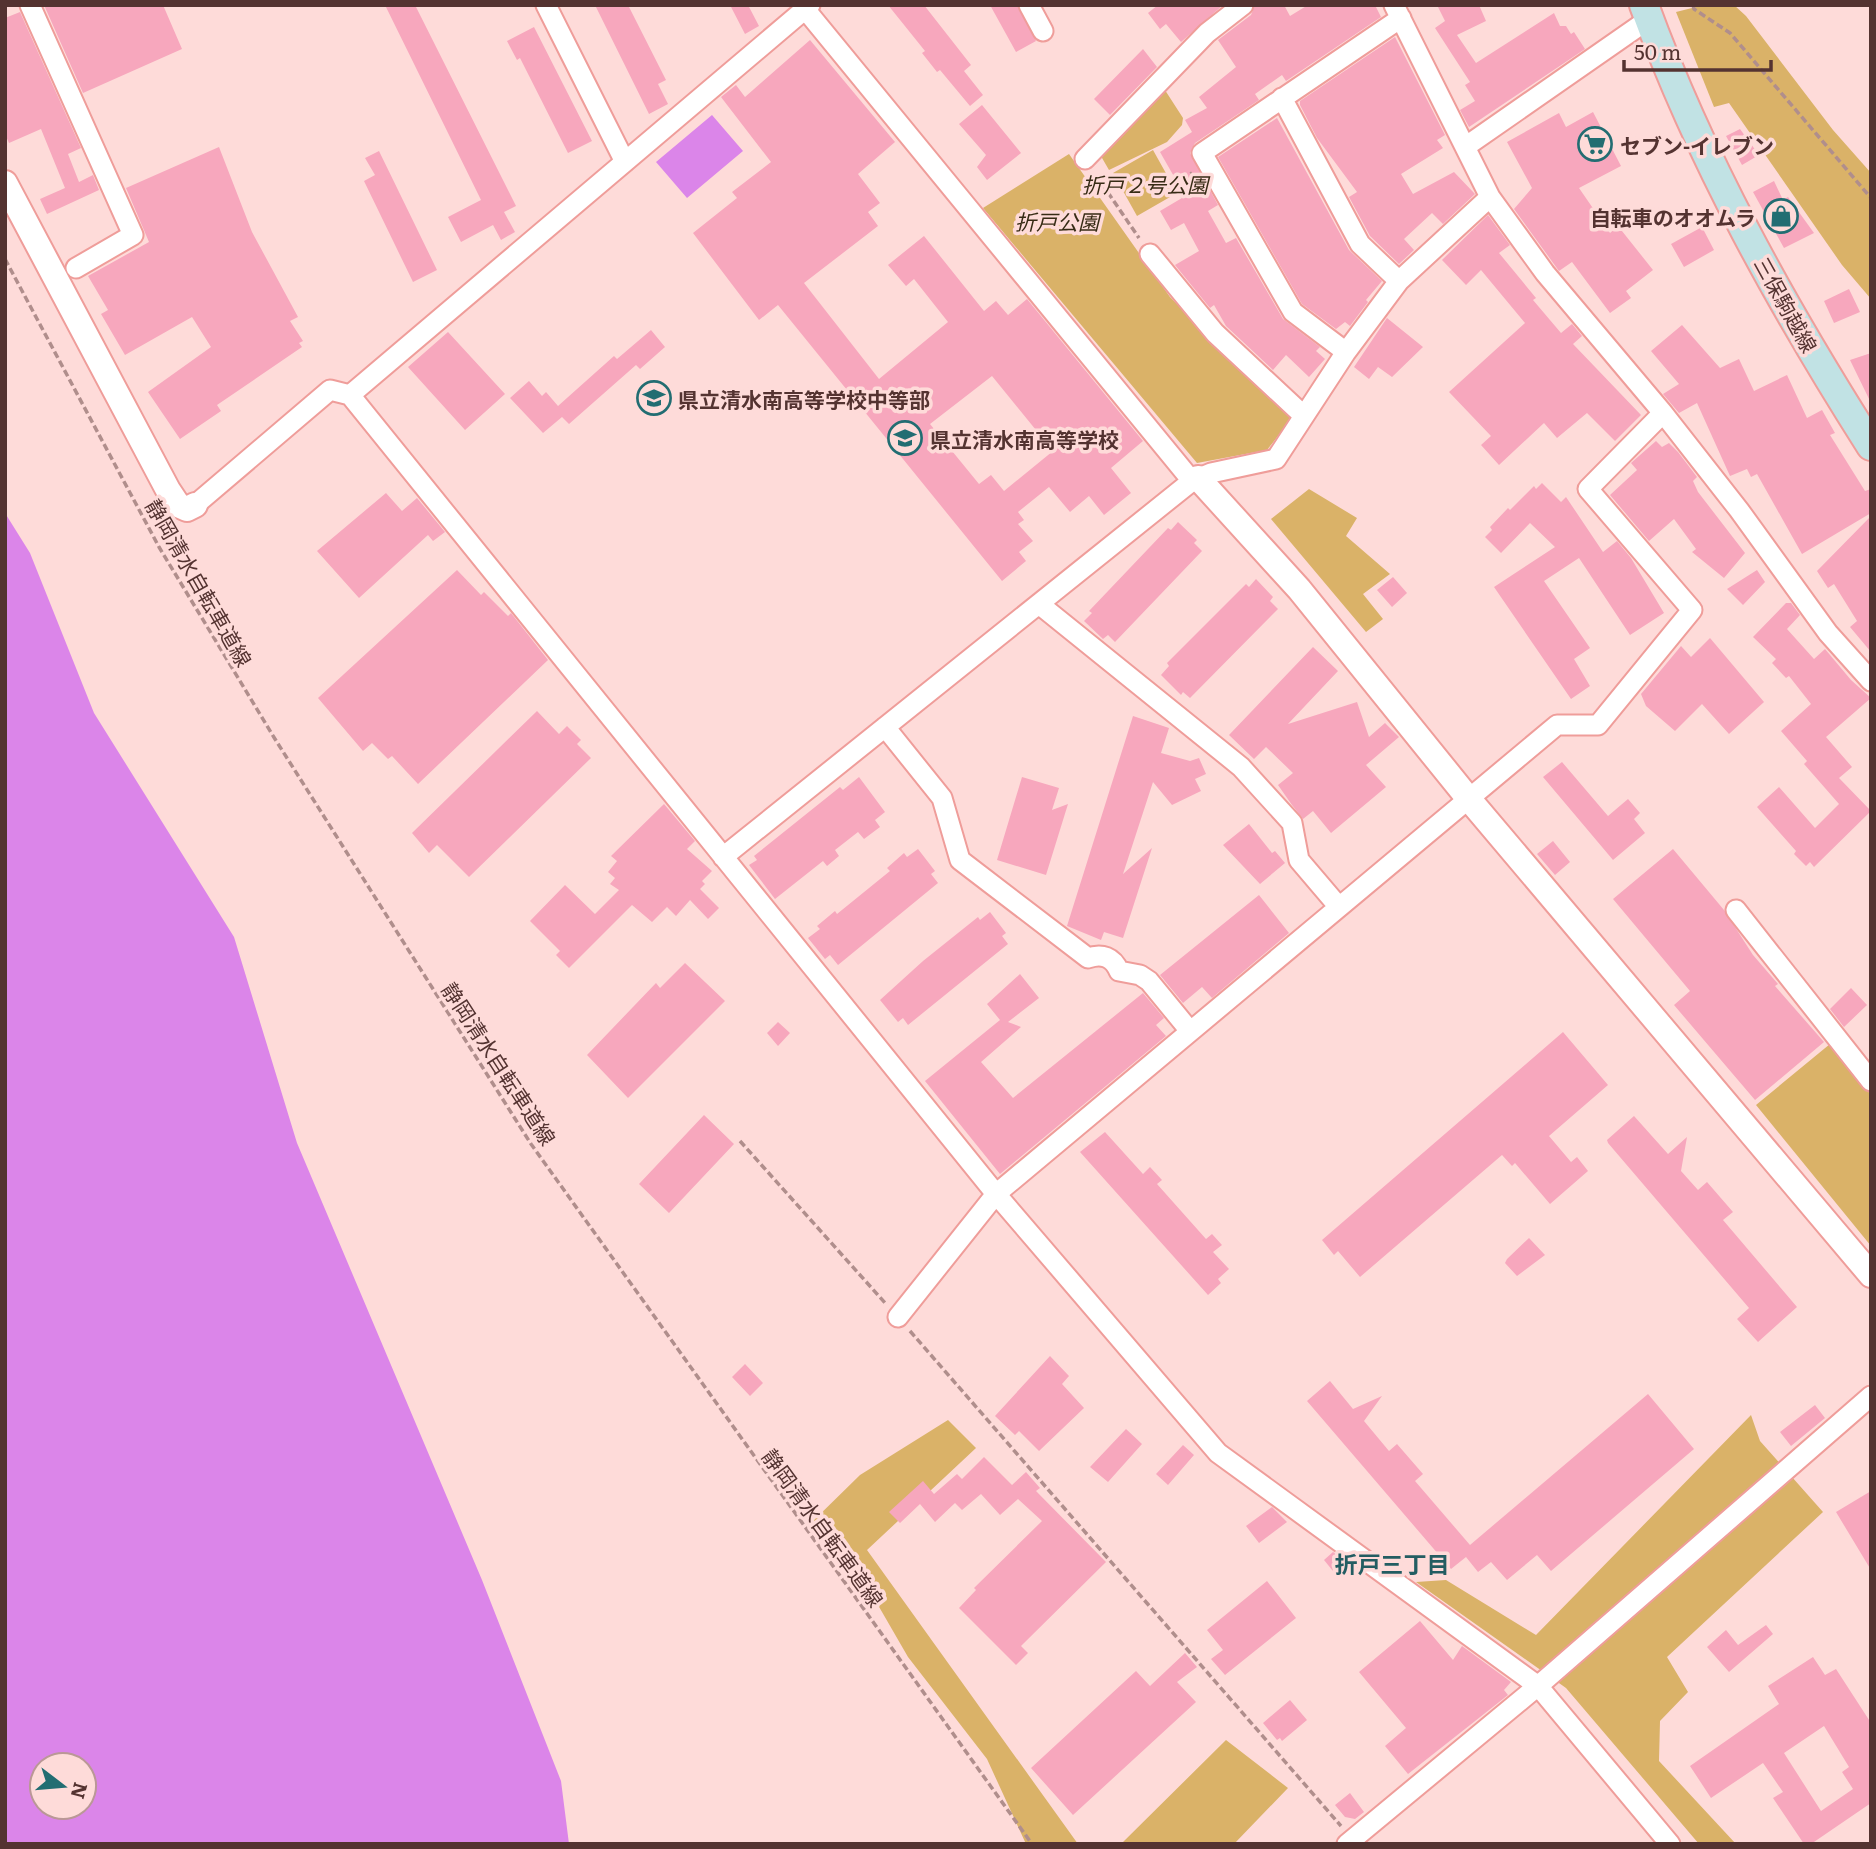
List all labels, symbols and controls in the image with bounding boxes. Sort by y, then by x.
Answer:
scale bar [1624,28,1771,72]
text: 50 m [1634,35,1681,66]
supermarket icon: セブン-イレブン [1576,125,1614,163]
place label: セブン-イレブン [1620,129,1774,160]
park label: 折戸２号公園 [1082,168,1211,199]
shop icon: 自転車のオオムラ [1762,197,1800,235]
place label: 自転車のオオムラ [1590,201,1756,232]
park label: 折戸公園 [1015,205,1102,236]
street label: 三保駒越線 [1748,251,1826,357]
school or university icon: 県立清水南高等学校中等部 [635,379,673,417]
place label: 県立清水南高等学校中等部 [678,383,930,414]
school or university icon: 県立清水南高等学校 [886,419,924,457]
place label: 県立清水南高等学校 [930,423,1119,454]
street label: 静岡清水自転車道線 [139,492,261,672]
street label: 静岡清水自転車道線 [436,975,564,1151]
street label: 静岡清水自転車道線 [756,1441,892,1613]
district label: 折戸三丁目 [1335,1546,1450,1580]
north arrow [28,1751,98,1821]
text: N [65,1779,96,1803]

